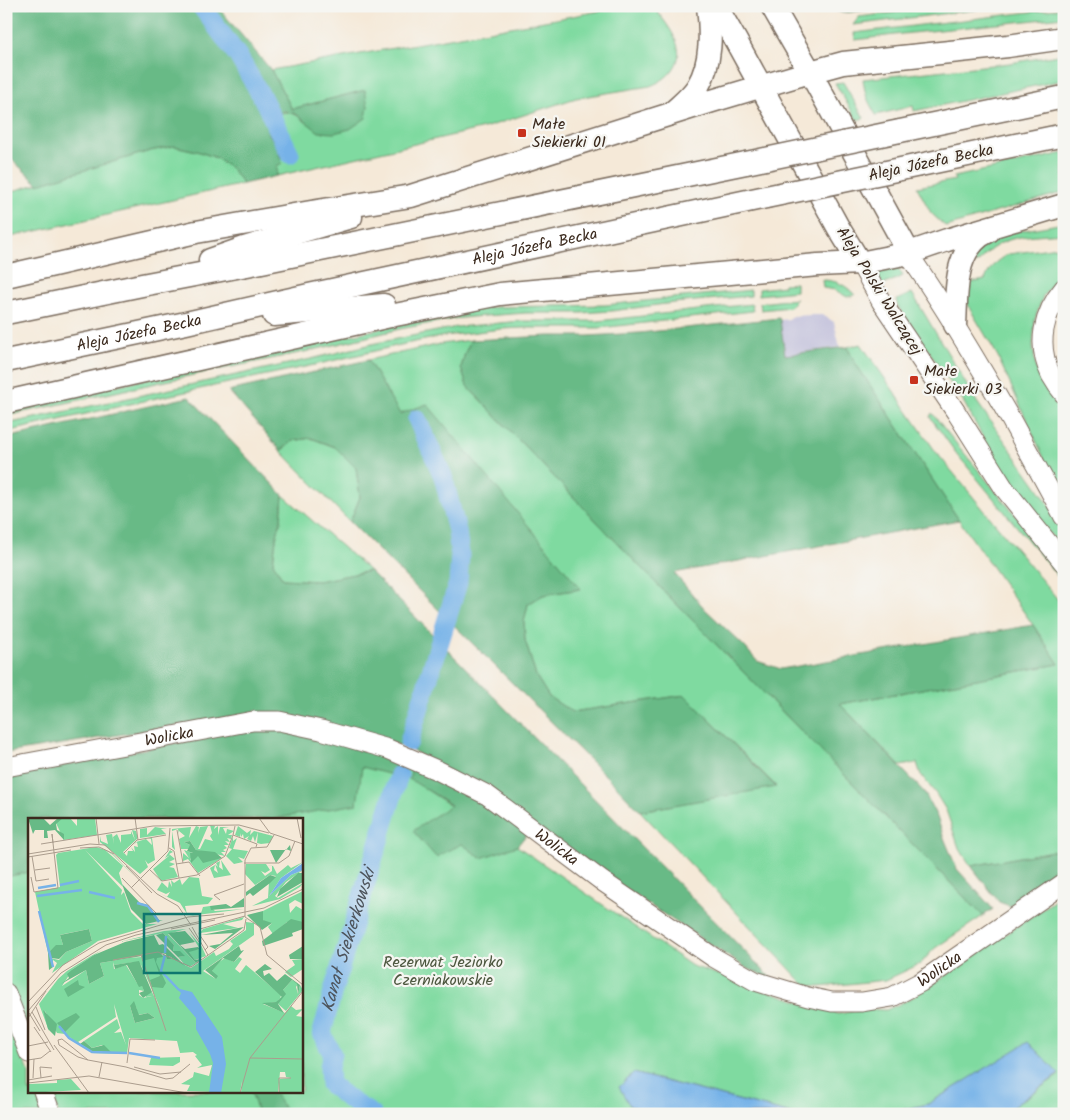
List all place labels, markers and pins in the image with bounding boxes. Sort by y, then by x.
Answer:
place label: Małe Siekierki 01 [532,112,606,155]
marker: Małe Siekierki 01 [516,127,528,139]
place label: Małe Siekierki 03 [924,359,1002,402]
marker: Małe Siekierki 03 [908,374,920,386]

